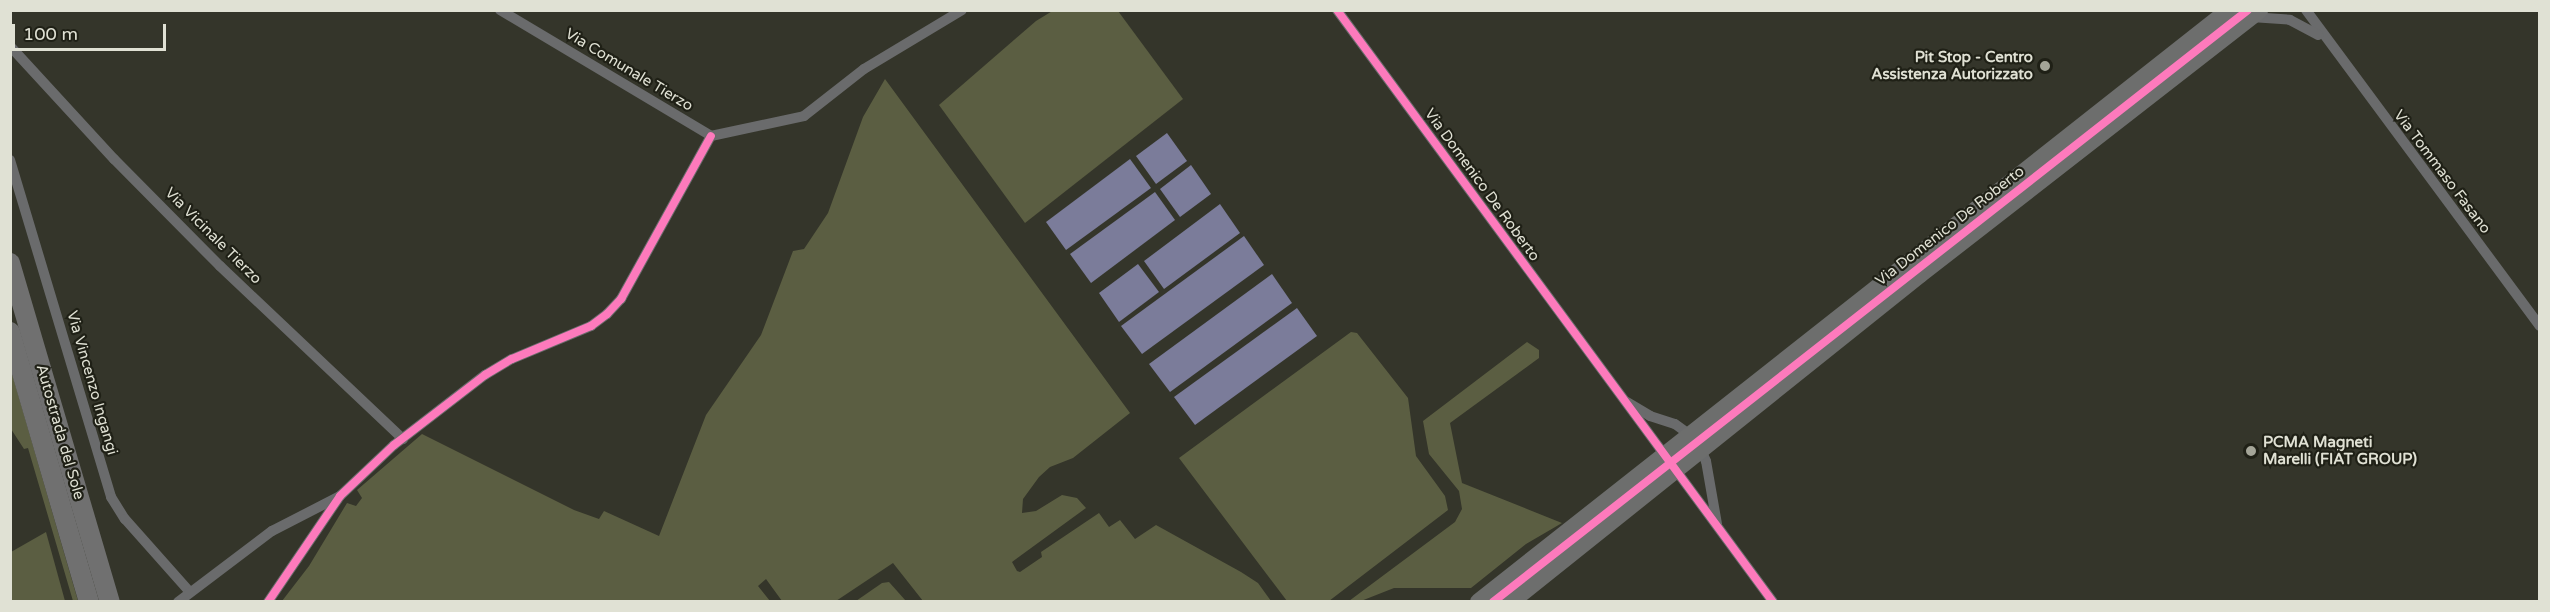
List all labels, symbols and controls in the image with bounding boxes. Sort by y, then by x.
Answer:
scale bar [15,12,170,50]
text: 100 m [23,23,78,45]
street label: Via Comunale Tierzo [562,25,696,115]
place label: Pit Stop - Centro Assistenza Autorizzato [1871,48,2033,83]
marker: Pit Stop - Centro Assistenza Autorizzato [2038,59,2052,73]
street label: Via Domenico De Roberto [1421,105,1543,265]
street label: Via Tommaso Fasano [2390,107,2494,237]
street label: Via Domenico De Roberto [1872,162,2028,290]
street label: Via Vicinale Tierzo [161,184,265,288]
street label: Via Vincenzo Ingangi [63,309,121,457]
street label: Autostrada del Sole [32,362,88,502]
place label: PCMA Magneti Marelli (FIAT GROUP) [2263,433,2417,468]
marker: PCMA Magneti Marelli (FIAT GROUP) [2244,444,2258,458]

